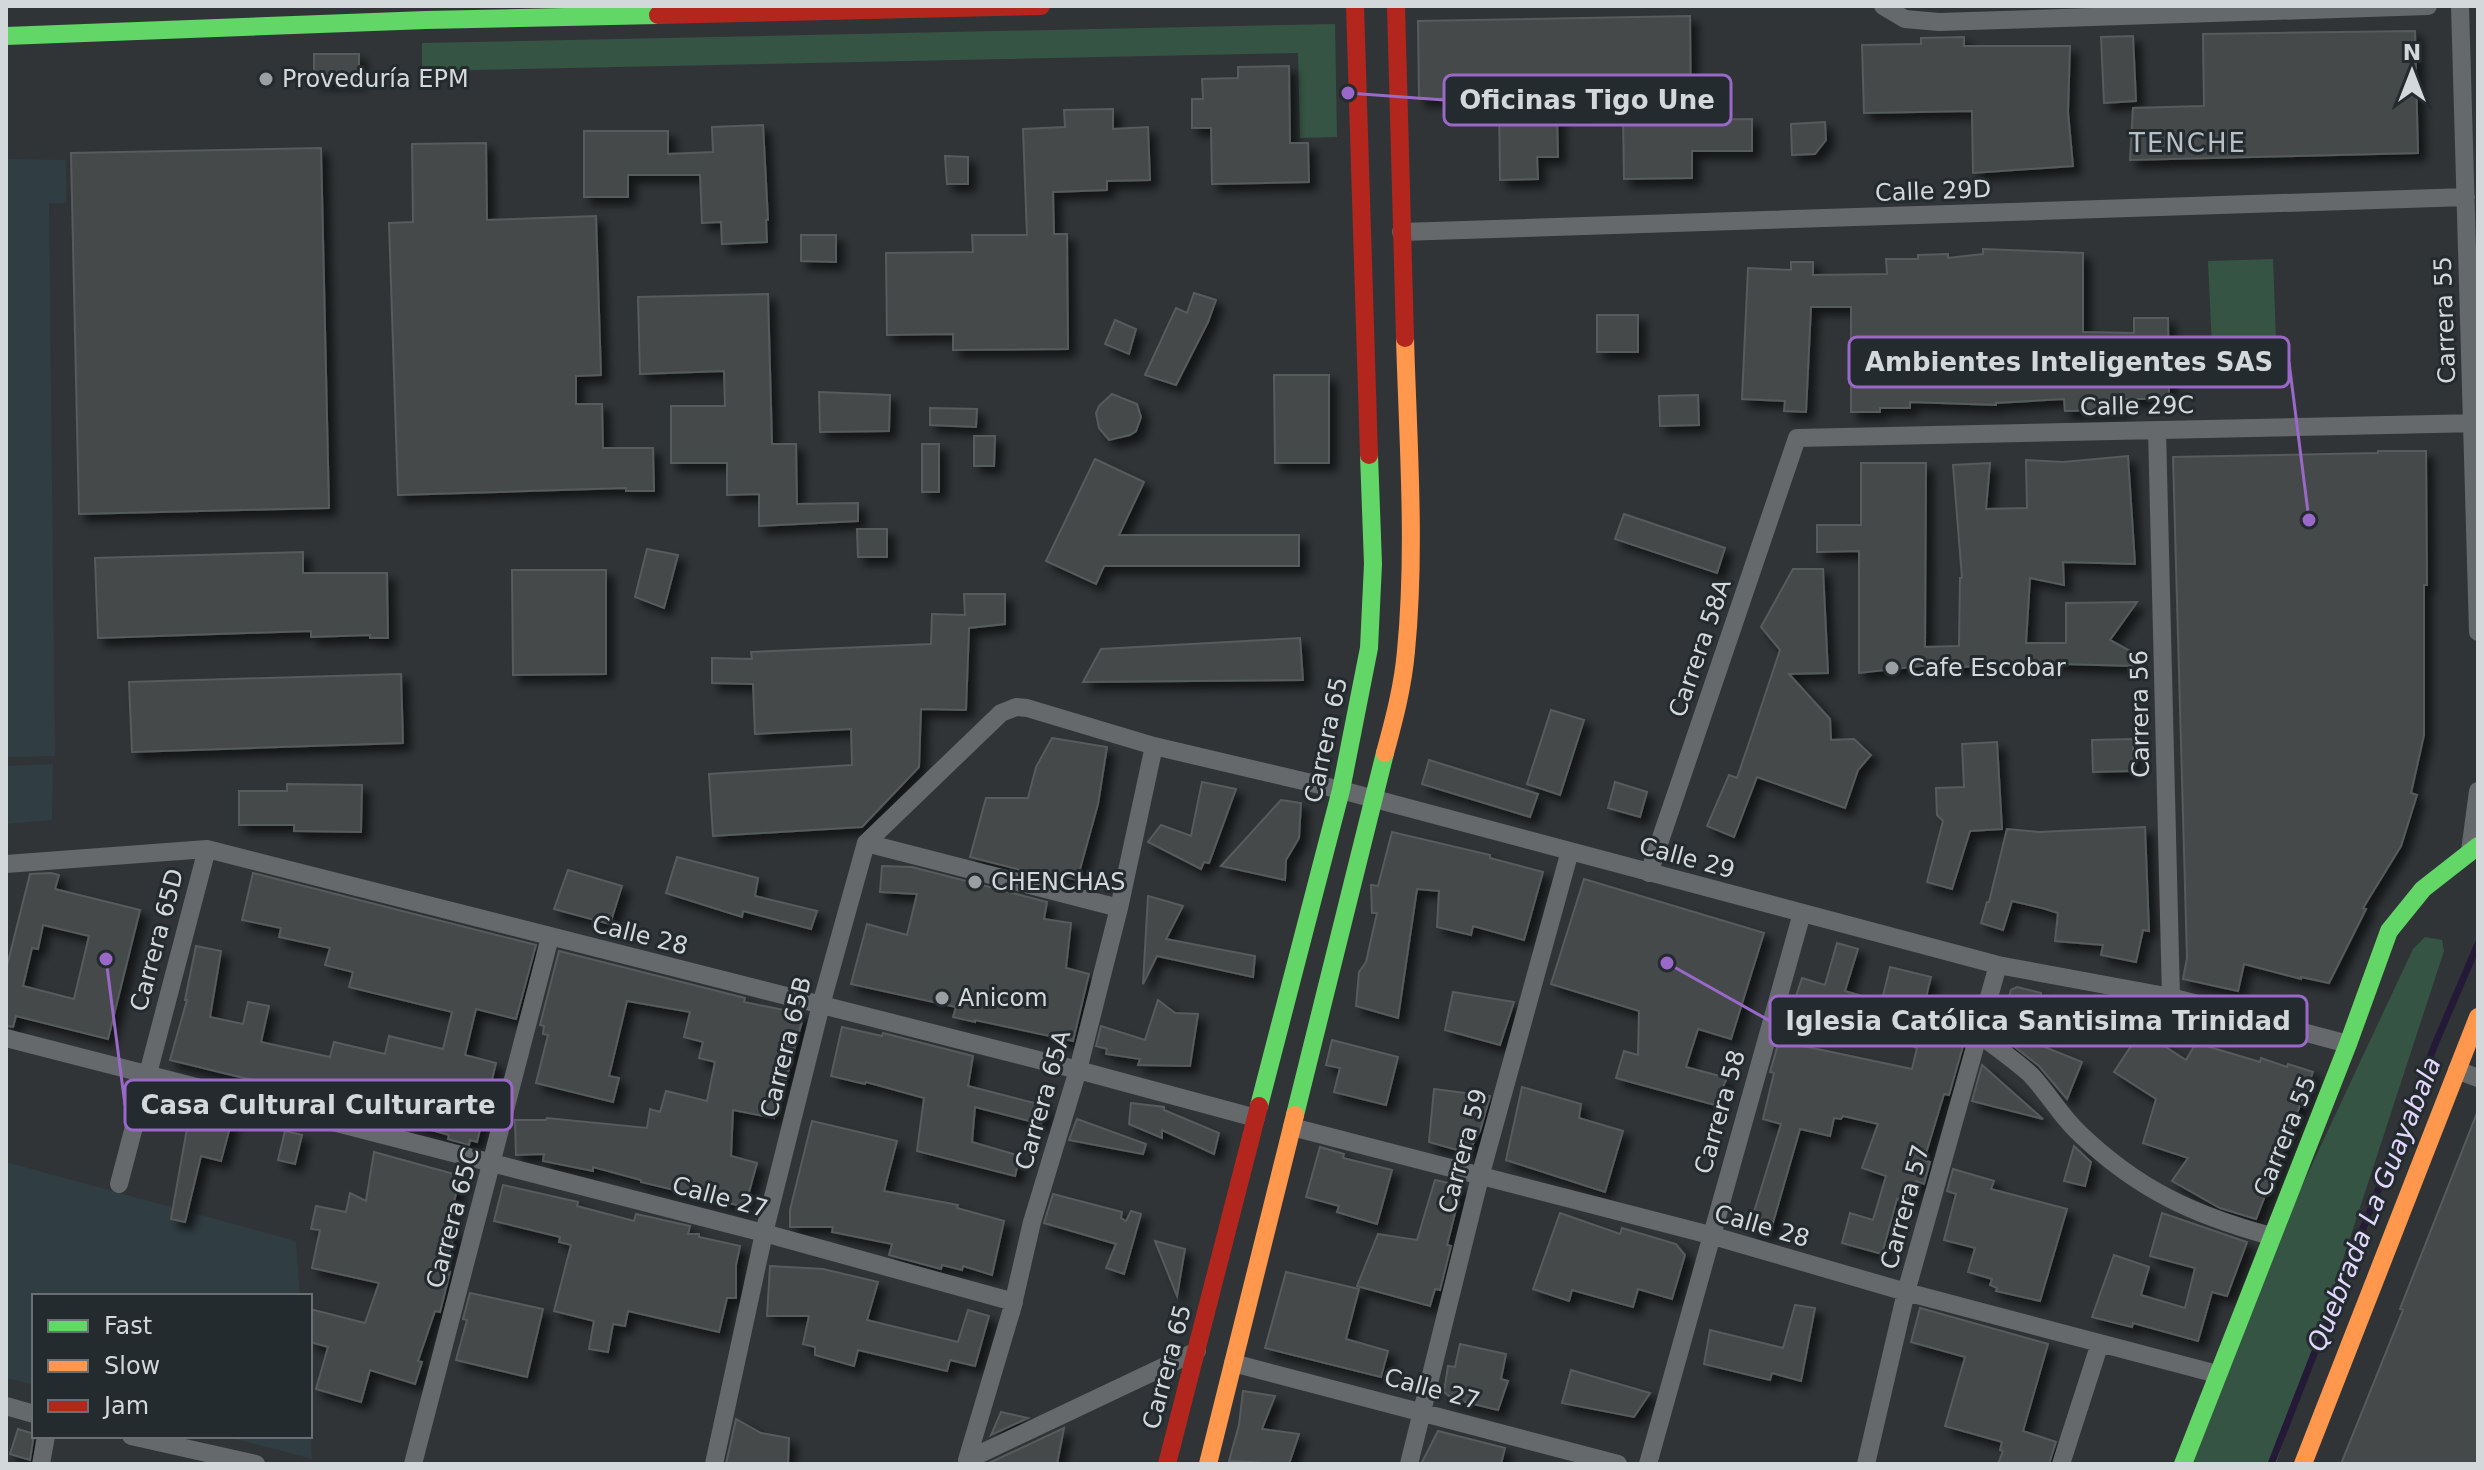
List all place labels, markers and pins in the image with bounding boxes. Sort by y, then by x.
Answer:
place label: Proveduría EPM [282,65,469,93]
marker: Proveduría EPM [257,70,275,88]
callout: Oficinas Tigo Une [1444,75,1731,125]
callout: Ambientes Inteligentes SAS [1849,337,2289,387]
place label: Cafe Escobar [1908,654,2066,682]
marker: Cafe Escobar [1883,659,1901,677]
place label: CHENCHAS [991,868,1125,896]
marker: CHENCHAS [966,873,984,891]
place label: Anicom [958,984,1048,1012]
marker: Anicom [933,989,951,1007]
callout: Iglesia Católica Santisima Trinidad [1770,996,2307,1046]
callout: Casa Cultural Culturarte [125,1080,512,1130]

